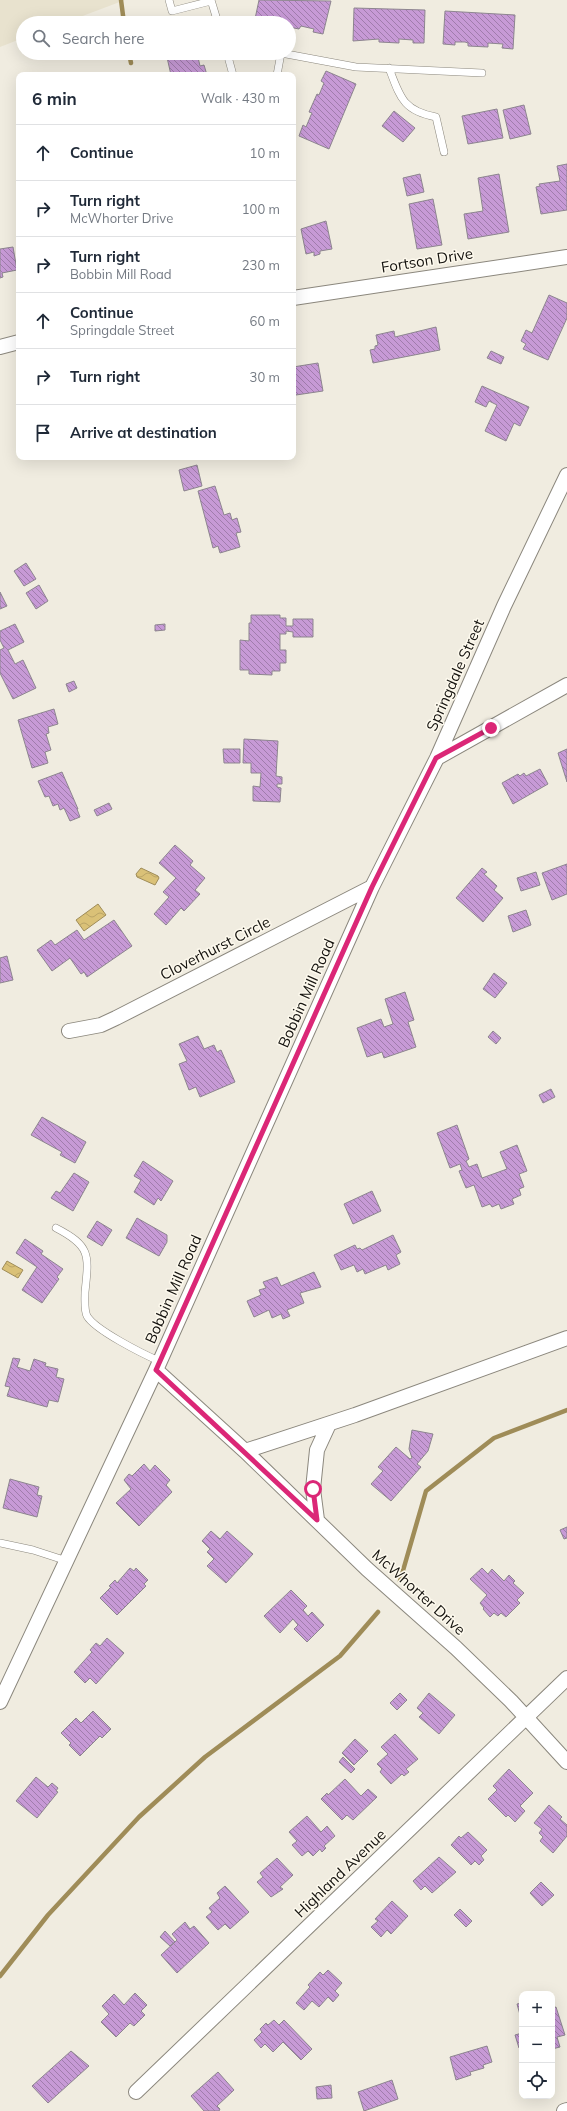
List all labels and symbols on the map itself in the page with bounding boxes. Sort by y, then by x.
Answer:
street label: Fortson Drive [380,243,474,277]
street label: Springdale Street [422,616,488,734]
route end [482,719,500,737]
street label: Cloverhurst Circle [157,912,273,984]
street label: Bobbin Mill Road [273,936,339,1050]
street label: Bobbin Mill Road [140,1232,206,1346]
route start [304,1480,322,1498]
street label: McWhorter Drive [368,1545,470,1639]
street label: Highland Avenue [290,1825,390,1921]

